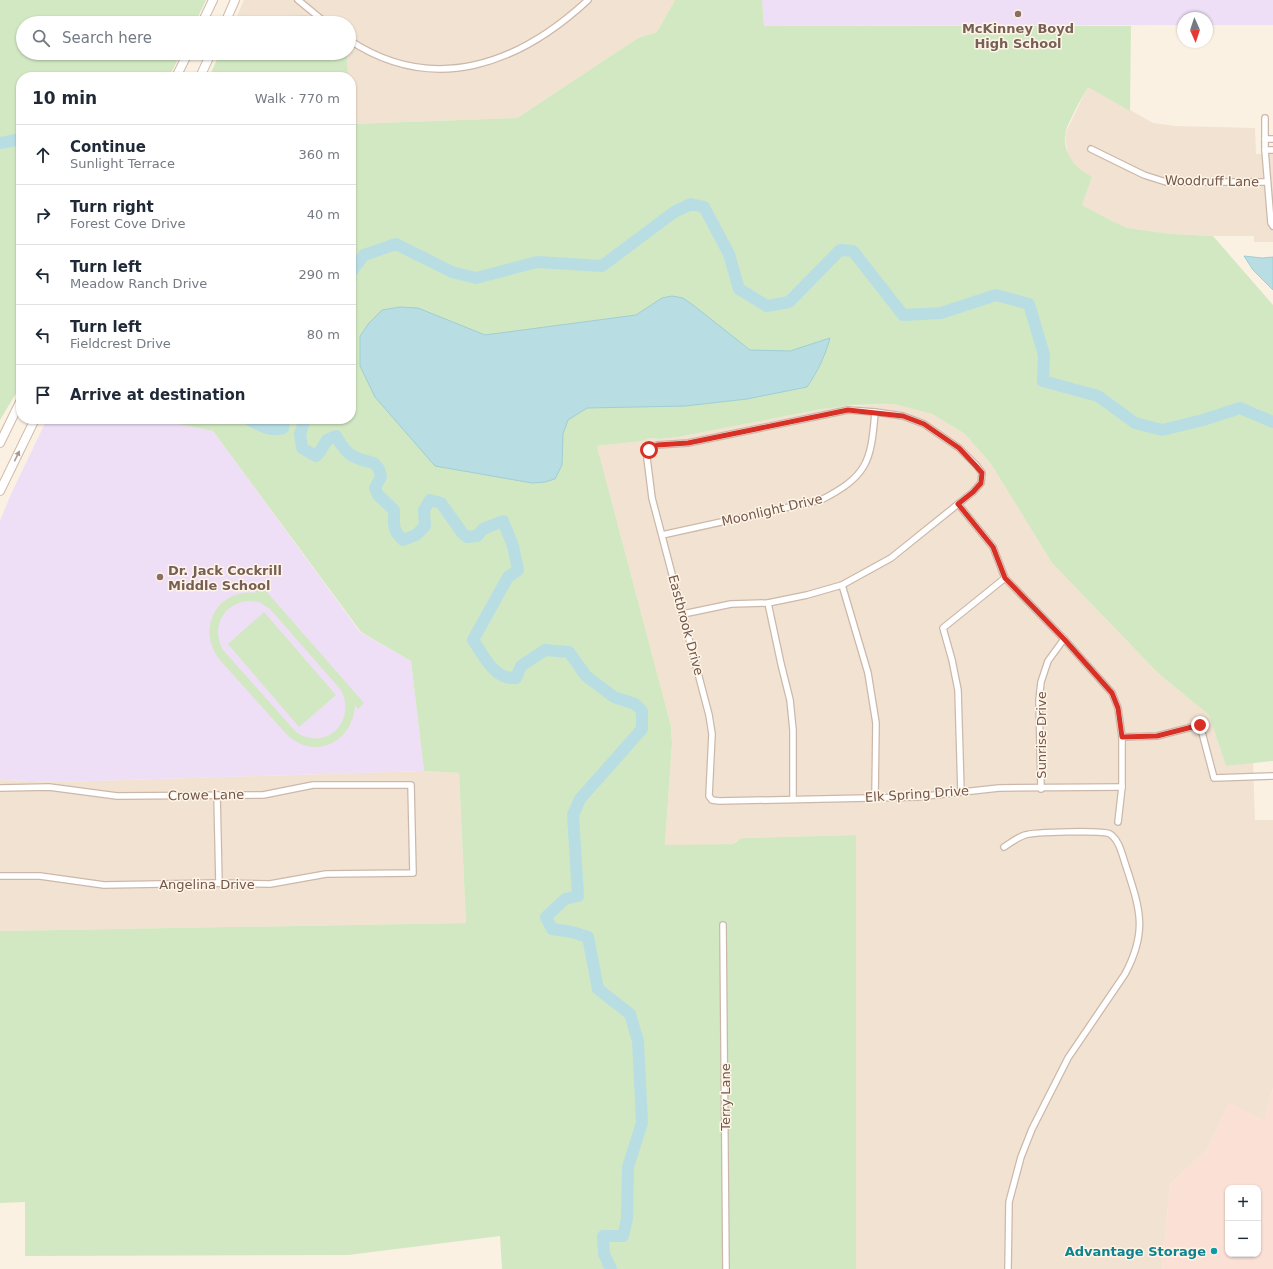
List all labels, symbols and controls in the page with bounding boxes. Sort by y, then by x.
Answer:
marker: McKinney Boyd High School [1013,9,1023,19]
north arrow [1177,12,1213,48]
search box [16,16,356,60]
place label: McKinney Boyd High School [962,21,1074,51]
icon: search [30,27,52,49]
text: Search here [62,29,152,47]
text: 10 min [32,88,97,108]
text: Walk · 770 m [255,91,340,106]
text: Continue [70,138,146,156]
icon: ahead [32,144,54,166]
text: 360 m [298,147,340,162]
text: Sunlight Terrace [70,156,175,171]
street label: Woodruff Lane [1165,173,1259,189]
text: Turn right [70,198,154,216]
icon: right [32,204,54,226]
text: 40 m [307,207,340,222]
text: Forest Cove Drive [70,216,186,231]
text: Turn left [70,258,142,276]
icon: left [32,264,54,286]
text: 290 m [298,267,340,282]
text: Meadow Ranch Drive [70,276,207,291]
text: Turn left [70,318,142,336]
icon: left [32,324,54,346]
text: 80 m [307,327,340,342]
text: Fieldcrest Drive [70,336,171,351]
icon: arrive [32,384,54,406]
text: Arrive at destination [70,386,245,404]
route start [640,441,658,459]
one-way arrow [14,450,20,461]
street label: Moonlight Drive [720,491,824,529]
place label: Dr. Jack Cockrill Middle School [168,563,282,593]
marker: Dr. Jack Cockrill Middle School [155,572,165,582]
street label: Eastbrook Drive [665,573,707,677]
street label: Sunrise Drive [1034,691,1049,779]
route end [1191,716,1209,734]
street label: Elk Spring Drive [864,783,970,805]
street label: Crowe Lane [168,787,244,803]
street label: Angelina Drive [159,877,255,892]
street label: Terry Lane [718,1063,733,1132]
map controls [1225,1185,1261,1257]
button: + [1225,1185,1261,1221]
button: − [1225,1221,1261,1257]
place label: Advantage Storage [1065,1244,1206,1259]
marker: Advantage Storage [1209,1246,1219,1256]

